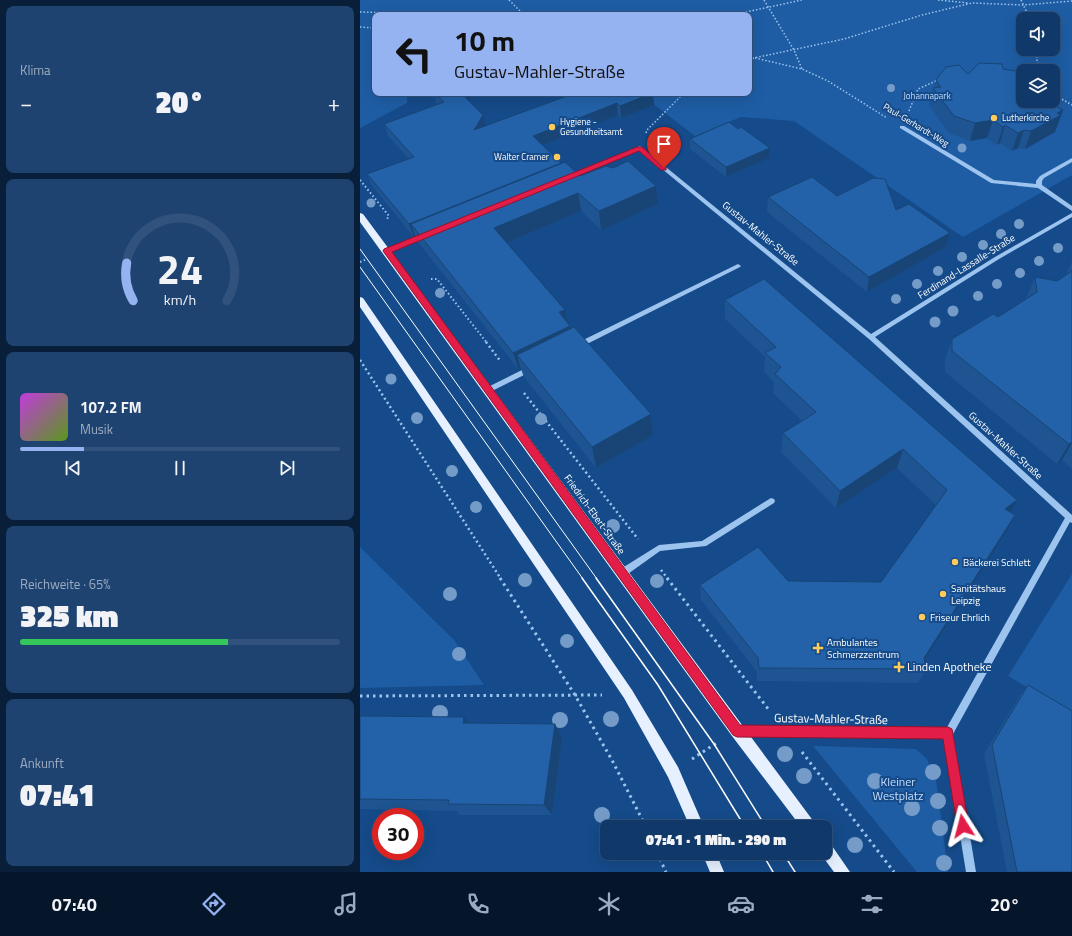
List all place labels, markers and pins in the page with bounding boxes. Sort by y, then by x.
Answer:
place label: Lutherkirche [1002,111,1050,124]
marker: Lutherkirche [989,113,999,123]
place label: Hygiene - Gesundheitsamt [560,115,623,138]
marker: Hygiene - Gesundheitsamt [547,122,557,132]
pin [647,127,681,168]
place label: Walter Cramer [494,150,549,163]
marker: Walter Cramer [552,152,562,162]
place label: Bäckerei Schlett [963,555,1031,570]
marker: Bäckerei Schlett [950,557,960,567]
place label: Sanitätshaus Leipzig [951,581,1006,608]
marker: Sanitätshaus Leipzig [938,589,948,599]
place label: Friseur Ehrlich [930,610,990,625]
marker: Friseur Ehrlich [917,612,927,622]
place label: Ambulantes Schmerzzentrum [827,635,899,662]
marker: Ambulantes Schmerzzentrum [812,642,824,654]
place label: Linden Apotheke [907,657,991,676]
marker: Linden Apotheke [894,662,904,672]

